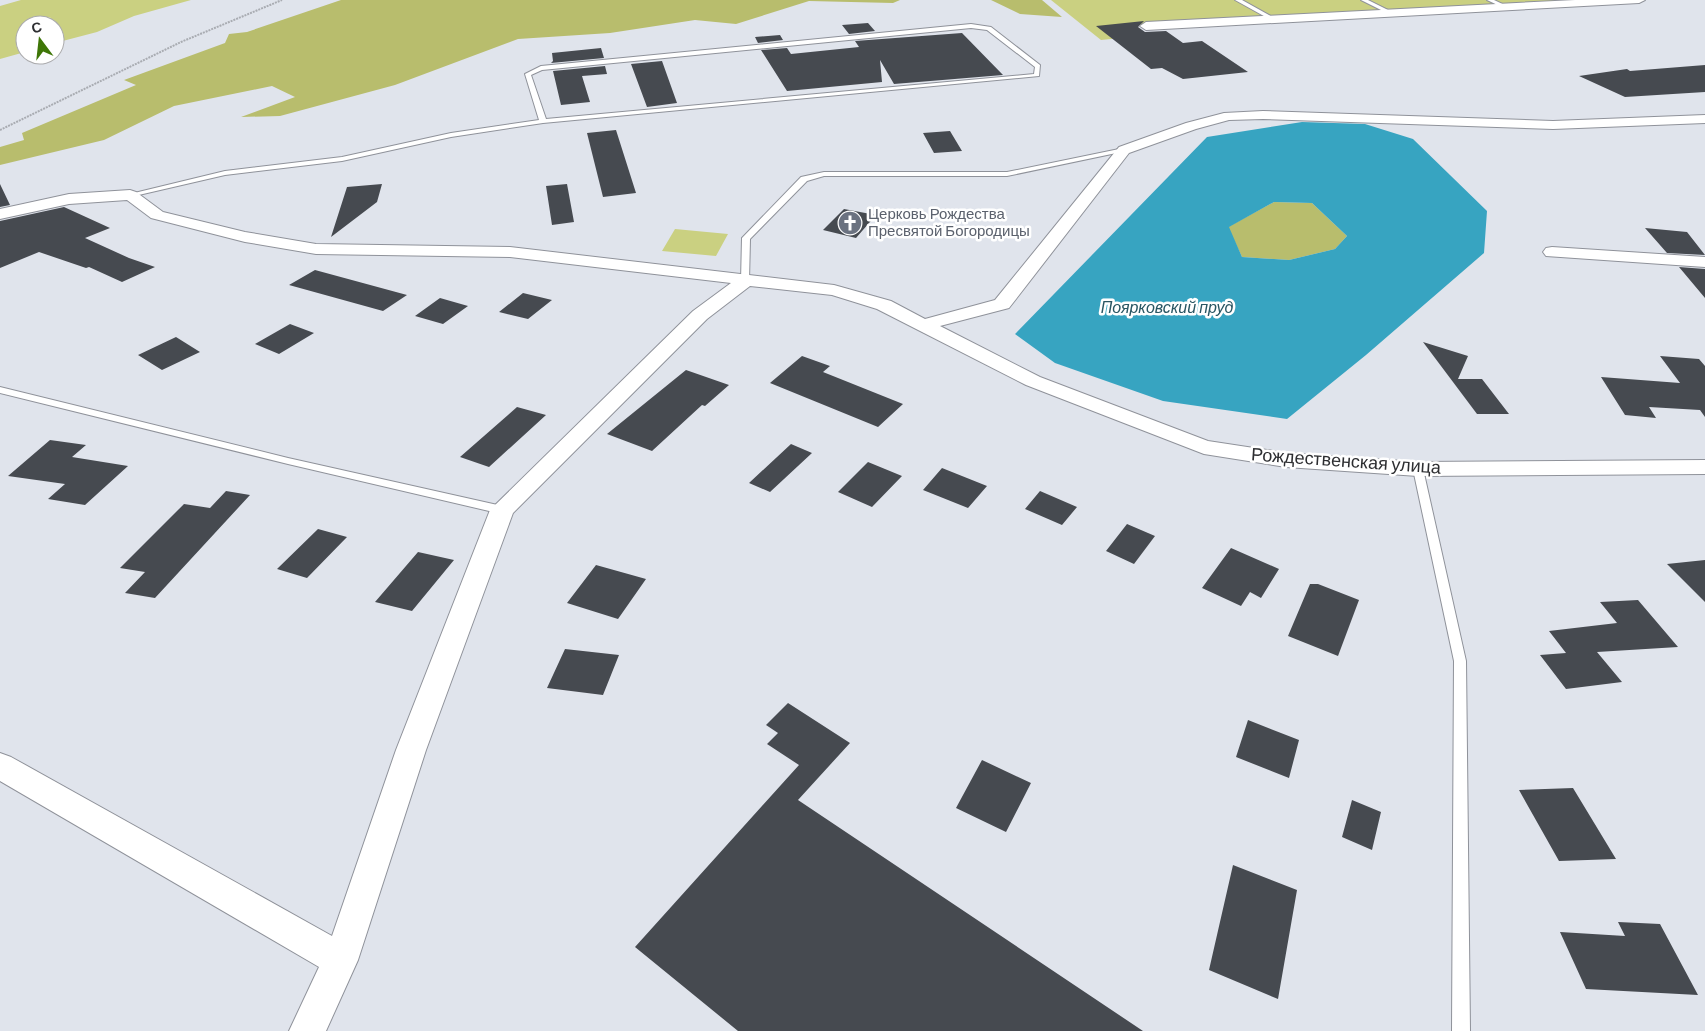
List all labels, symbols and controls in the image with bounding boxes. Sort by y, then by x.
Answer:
north arrow [15,15,65,65]
text: С [29,17,44,36]
place label: Церковь Рождества Пресвятой Богородицы [868,204,1030,239]
church icon: Церковь Рождества Пресвятой Богородицы [837,210,863,236]
water label: Поярковский пруд [1101,297,1233,316]
street label: Рождественская улица [1250,442,1443,478]

